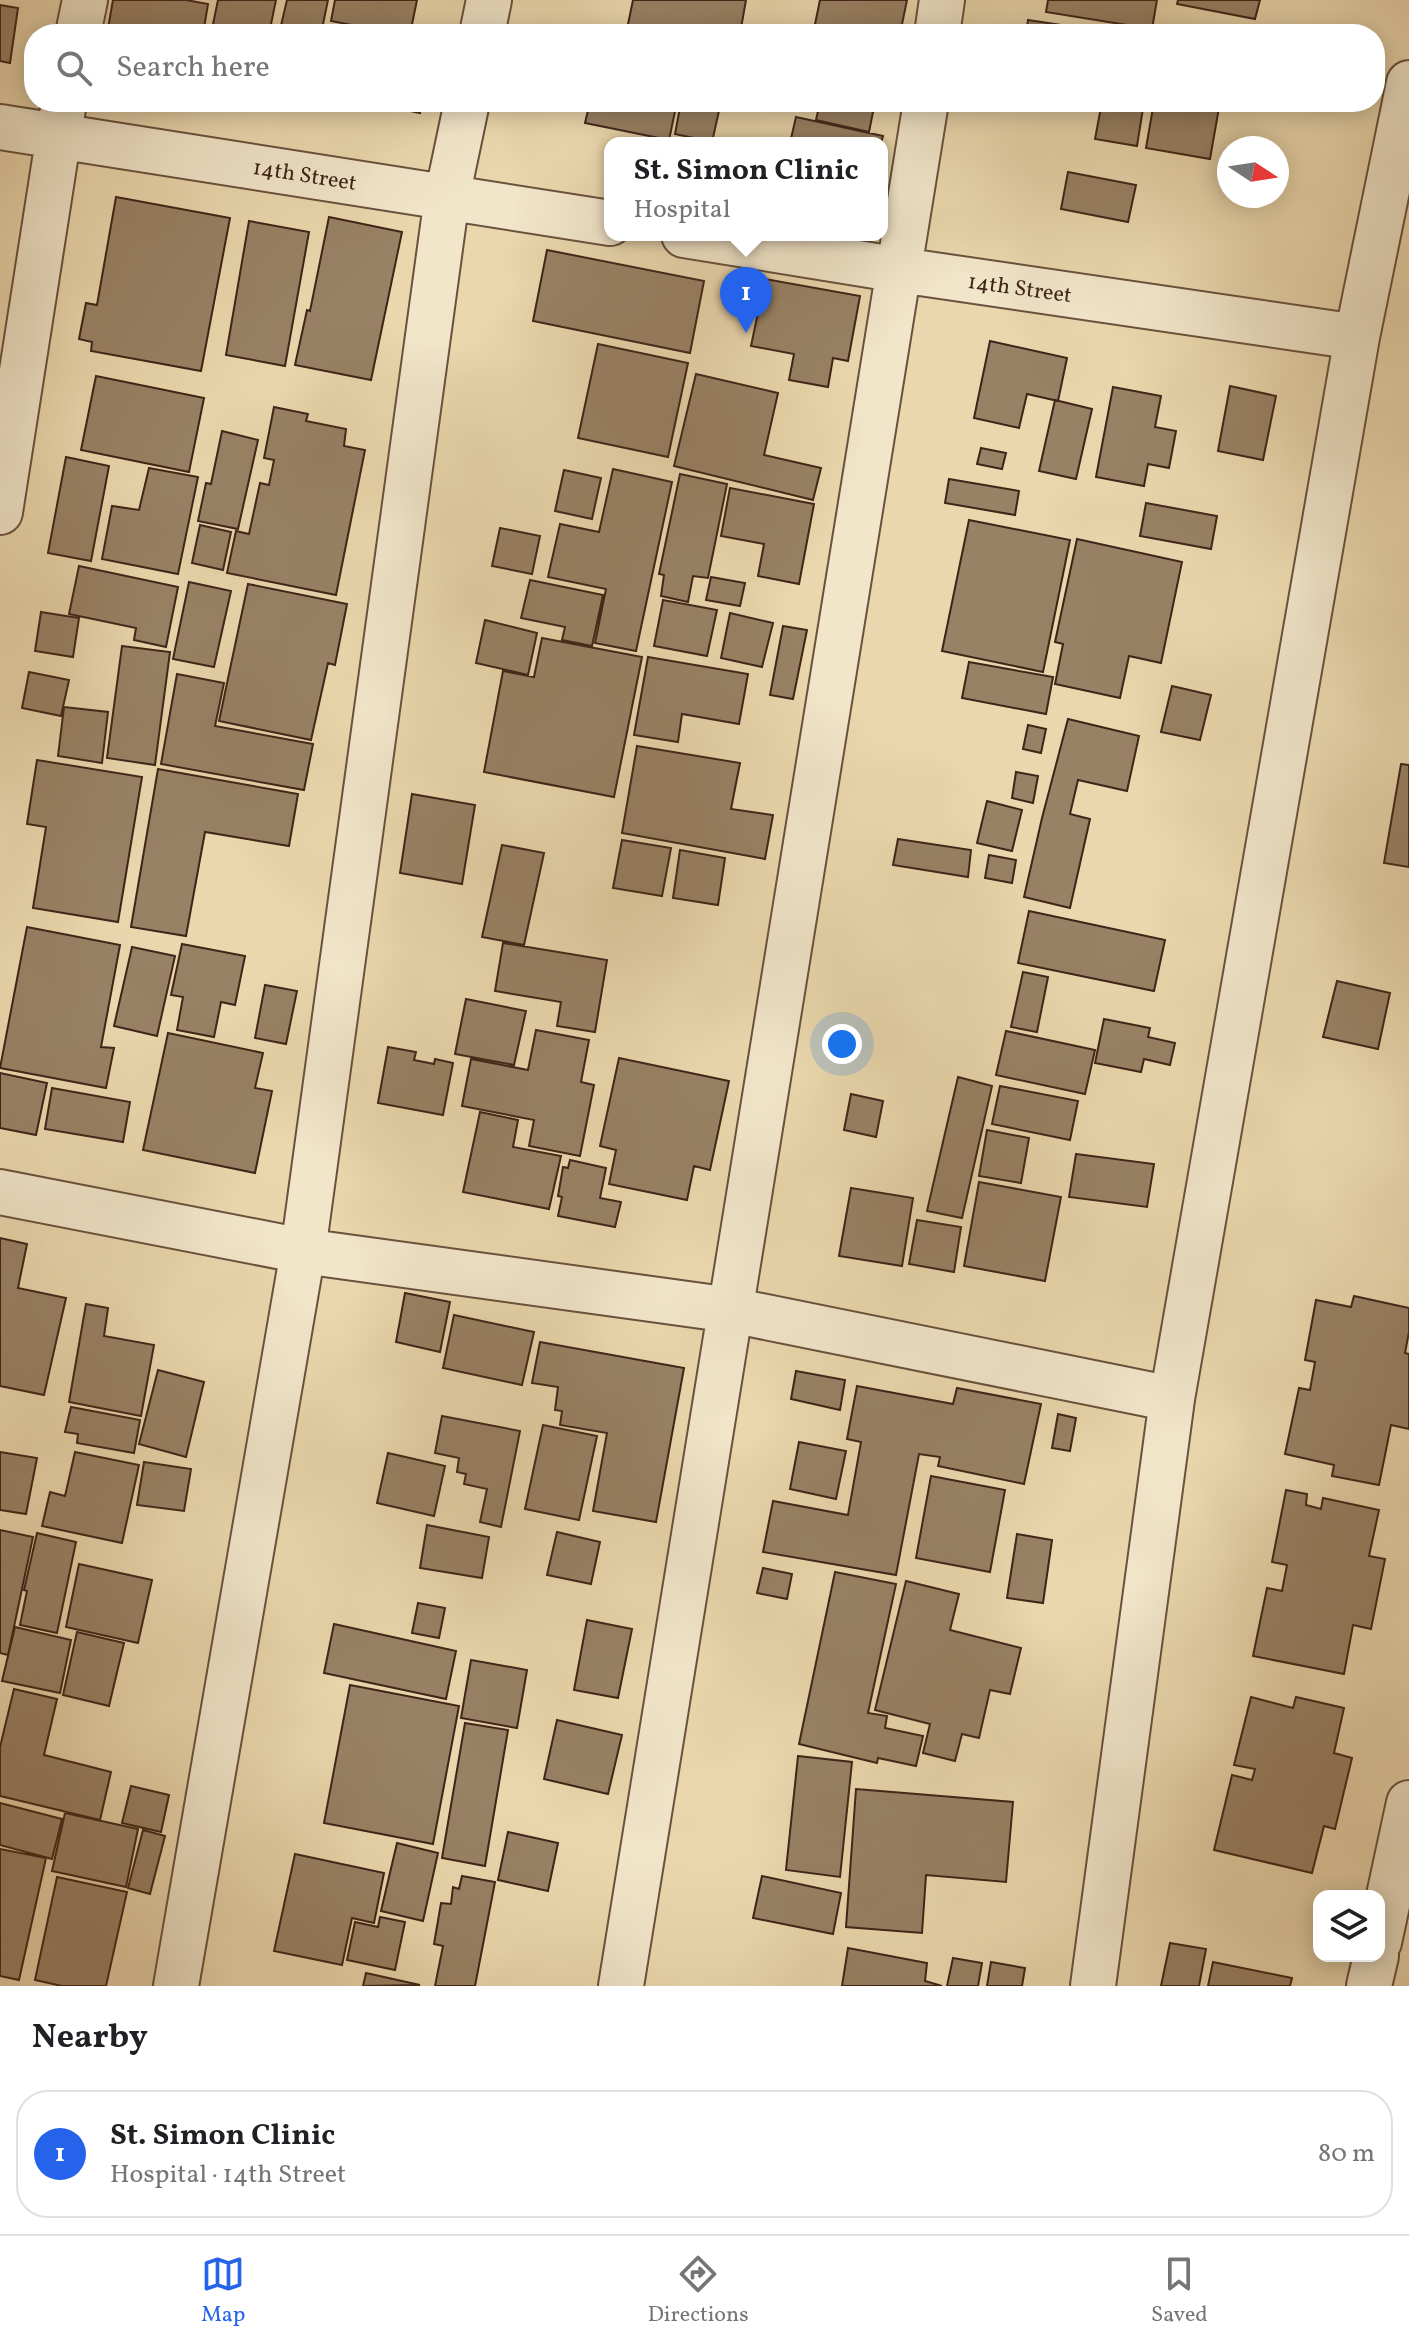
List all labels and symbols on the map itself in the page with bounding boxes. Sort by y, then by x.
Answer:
north arrow [1217,136,1289,208]
street label: 14th Street [251,153,359,200]
pin: 1 [720,267,772,333]
street label: 14th Street [966,267,1074,312]
your location [822,1024,862,1064]

